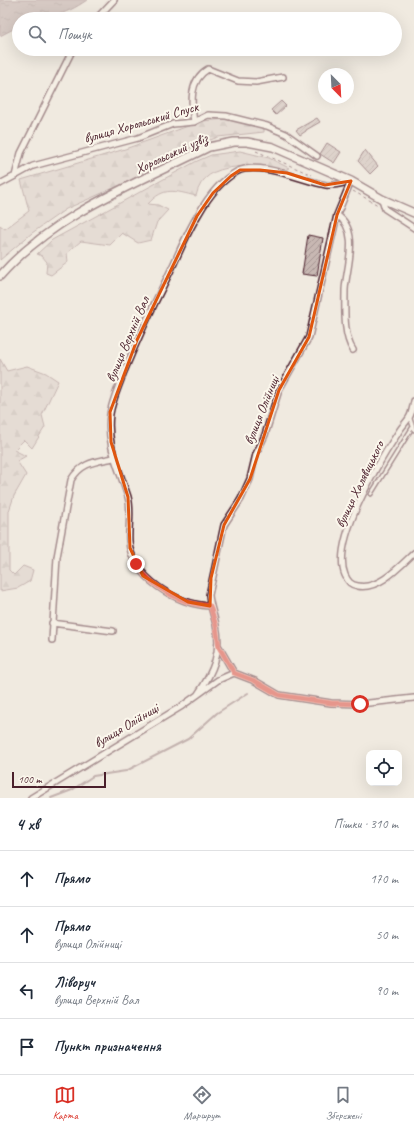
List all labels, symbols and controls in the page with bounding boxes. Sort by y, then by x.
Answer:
search box [12,12,402,56]
icon: search [26,23,48,45]
text: Пошук [58,25,91,44]
north arrow [318,68,354,104]
street label: вулиця Хорольський Спуск [82,98,201,147]
street label: Хорольський узвіз [132,129,211,178]
street label: вулиця Верхній Вал [102,293,154,384]
street label: вулиця Олійниці [240,371,284,447]
street label: вулиця Халявицького [331,436,389,530]
route end [127,555,145,573]
route start [351,695,369,713]
street label: вулиця Олійниці [91,698,164,751]
map controls [366,750,402,786]
button: locate [366,750,402,786]
scale bar [12,770,106,789]
text: 100 m [18,772,42,786]
text: 4 хв [16,814,39,835]
text: Пішки · 310 m [334,816,398,832]
icon: ahead [16,868,38,890]
text: Прямо [54,869,90,888]
text: 170 m [370,871,398,887]
text: Прямо [54,917,90,936]
icon: ahead [16,924,38,946]
text: 50 m [376,927,398,943]
text: вулиця Олійниці [54,936,121,952]
text: Ліворуч [54,973,95,992]
icon: left [16,980,38,1002]
text: 90 m [376,983,398,999]
text: вулиця Верхній Вал [54,992,139,1008]
icon: arrive [16,1036,38,1058]
text: Пункт призначення [54,1037,161,1056]
tab: Карта [53,1084,78,1122]
tab: Маршрут [184,1084,220,1122]
tab: Збережені [325,1084,361,1122]

